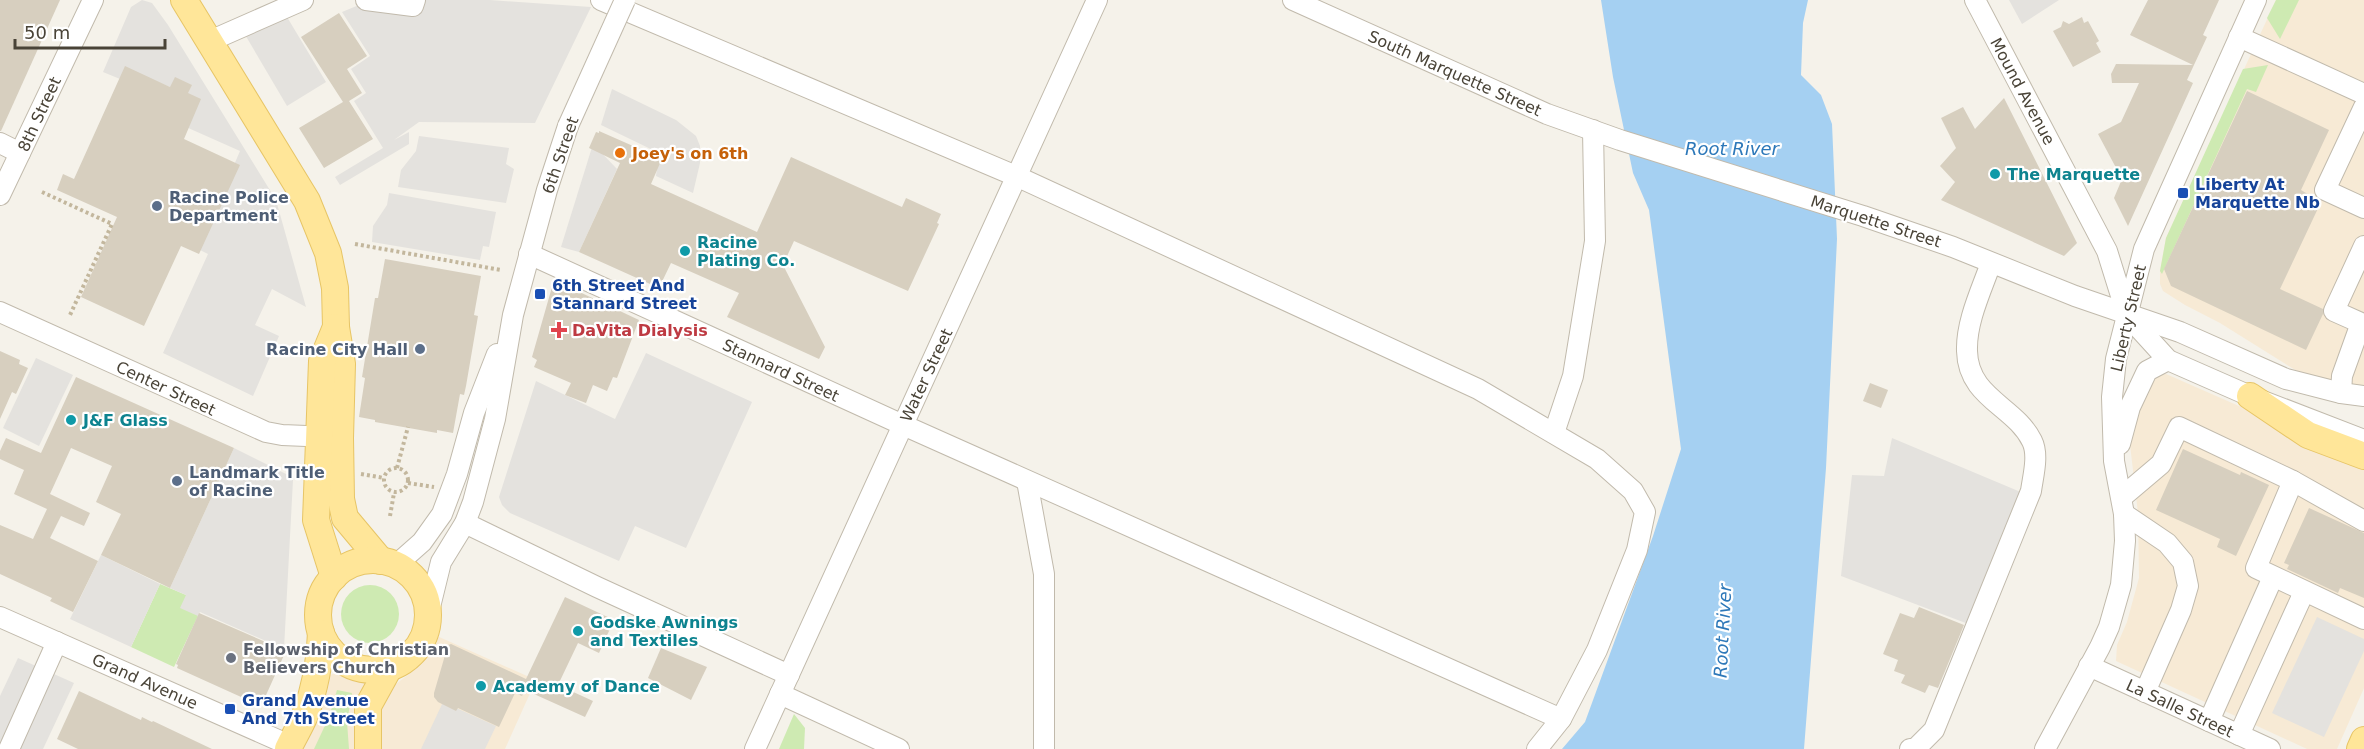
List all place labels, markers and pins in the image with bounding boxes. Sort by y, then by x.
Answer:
place label: Joey's on 6th [631,144,748,163]
marker: Joey's on 6th [613,146,627,160]
place label: The Marquette [2007,165,2140,184]
marker: The Marquette [1988,167,2002,181]
place label: Liberty At Marquette Nb [2195,175,2320,212]
marker: Liberty At Marquette Nb [2176,186,2190,200]
place label: Racine Police Department [169,188,289,225]
marker: Racine Police Department [150,199,164,213]
place label: Racine Plating Co. [697,233,795,270]
marker: Racine Plating Co. [678,244,692,258]
place label: 6th Street And Stannard Street [552,276,697,313]
marker: 6th Street And Stannard Street [533,287,547,301]
marker: DaVita Dialysis [550,321,568,339]
place label: DaVita Dialysis [572,321,708,340]
place label: Racine City Hall [266,340,408,359]
marker: Racine City Hall [413,342,427,356]
place label: J&F Glass [82,411,168,430]
marker: J&F Glass [64,413,78,427]
place label: Landmark Title of Racine [189,463,325,500]
marker: Landmark Title of Racine [170,474,184,488]
place label: Godske Awnings and Textiles [590,613,738,650]
marker: Godske Awnings and Textiles [571,624,585,638]
place label: Fellowship of Christian Believers Church [243,640,449,677]
marker: Fellowship of Christian Believers Church [224,651,238,665]
place label: Academy of Dance [493,677,660,696]
marker: Academy of Dance [474,679,488,693]
place label: Grand Avenue And 7th Street [242,691,375,728]
marker: Grand Avenue And 7th Street [223,702,237,716]

